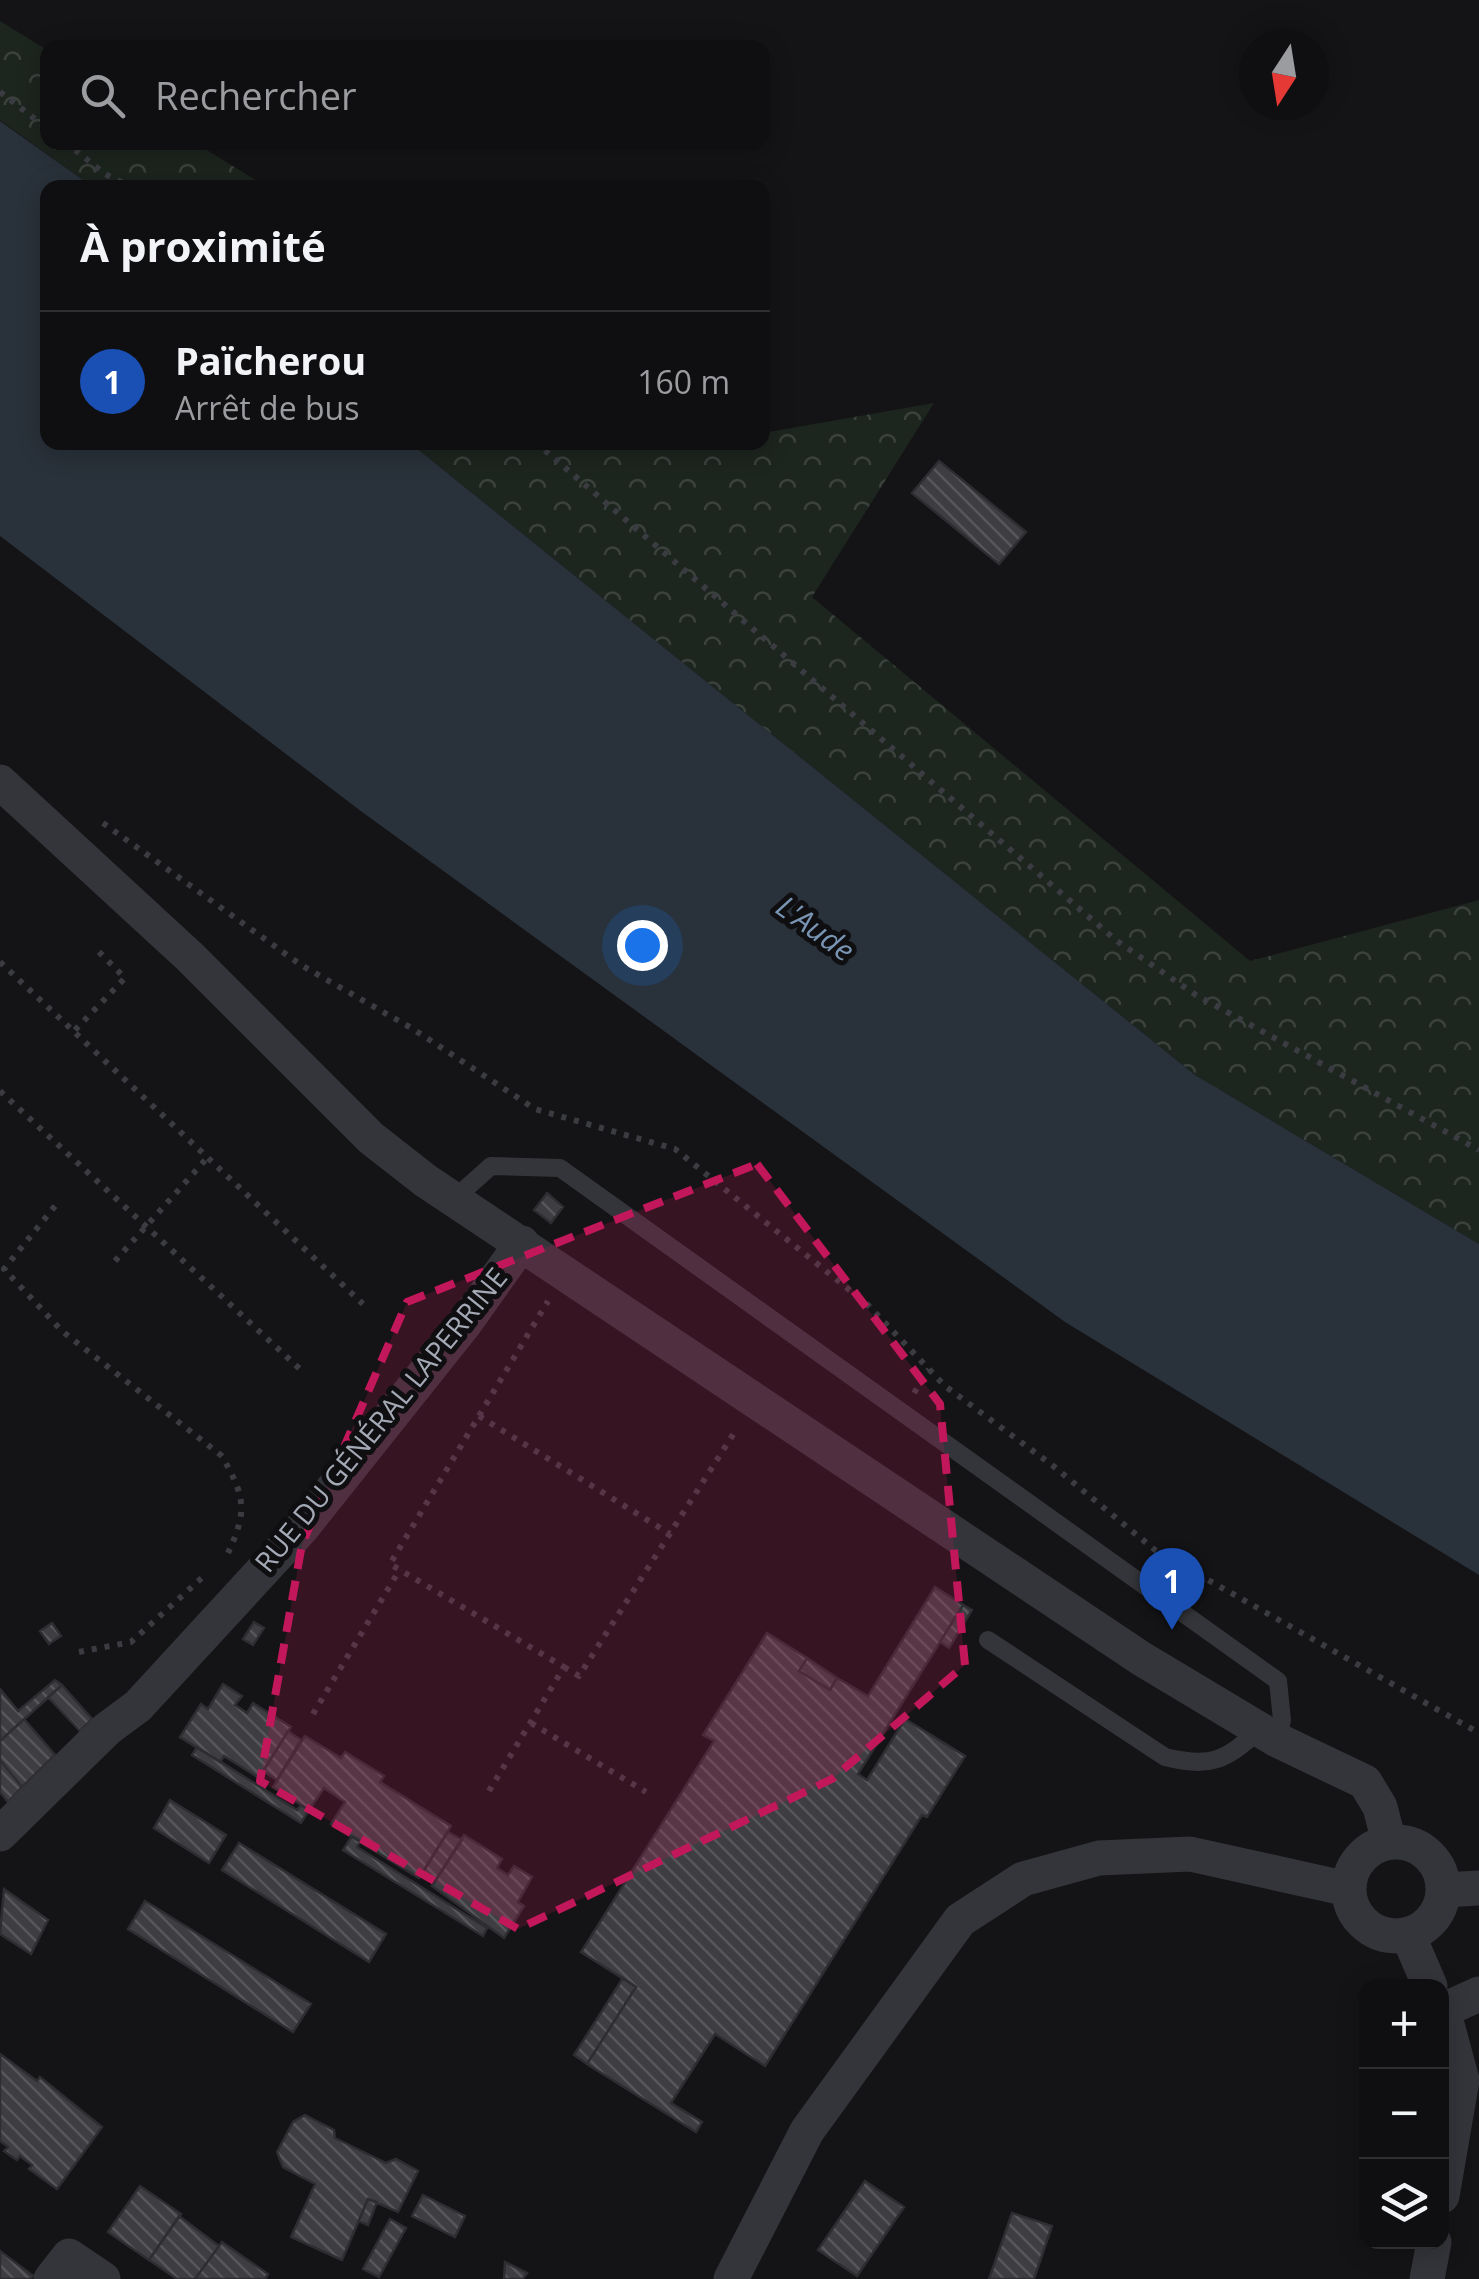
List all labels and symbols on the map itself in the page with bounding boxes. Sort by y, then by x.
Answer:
north arrow [1239,30,1329,120]
water label: L'Aude [769,886,863,970]
your location [617,920,668,971]
street label: RUE DU GÉNÉRAL LAPERRINE [245,1259,515,1580]
pin: 1 [1140,1548,1204,1630]

